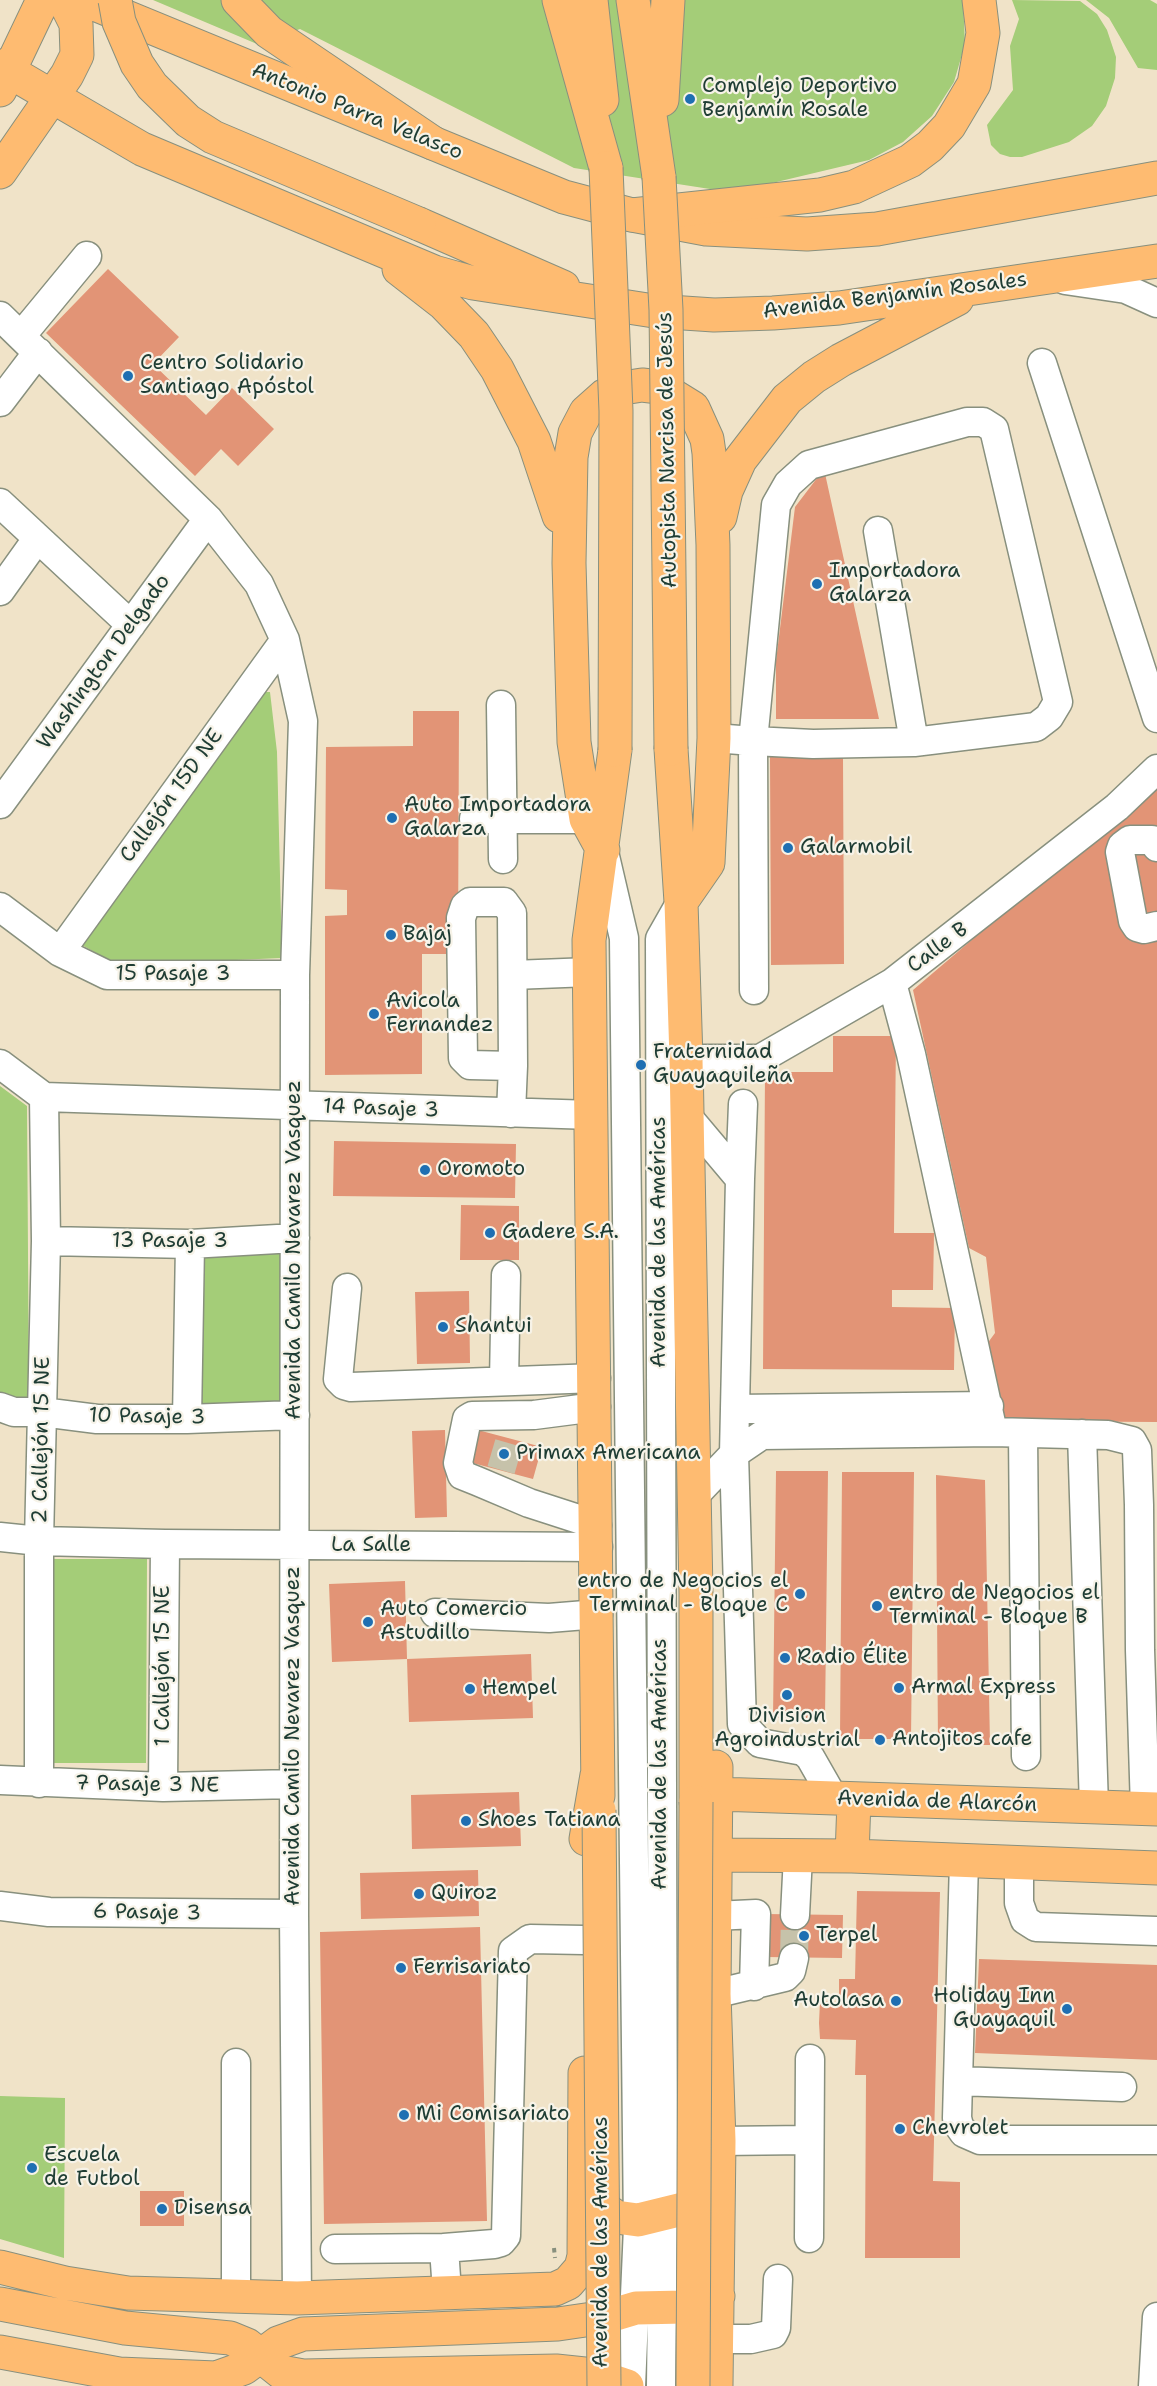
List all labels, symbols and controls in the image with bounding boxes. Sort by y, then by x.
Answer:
street label: Antonio Parra Velasco [248,58,466,166]
place label: Complejo Deportivo Benjamín Rosale [702,74,897,124]
marker: Complejo Deportivo Benjamín Rosale [683,92,697,106]
street label: Avenida Benjamín Rosales [762,267,1028,325]
street label: Autopista Narcisa de Jesús [653,312,683,588]
place label: Centro Solidario Santiago Apóstol [140,351,314,401]
marker: Centro Solidario Santiago Apóstol [121,369,135,383]
place label: Importadora Galarza [829,559,960,609]
street label: Washington Delgado [32,570,176,754]
marker: Importadora Galarza [810,577,824,591]
street label: Callejón 15D NE [115,724,229,868]
place label: Auto Importadora Galarza [404,793,591,843]
marker: Auto Importadora Galarza [385,811,399,825]
place label: Galarmobil [800,835,912,861]
marker: Galarmobil [781,841,795,855]
street label: Calle B [903,917,973,979]
place label: Bajaj [403,922,452,948]
marker: Bajaj [384,928,398,942]
street label: 15 Pasaje 3 [116,962,230,988]
place label: Avicola Fernandez [386,989,493,1039]
marker: Avicola Fernandez [367,1007,381,1021]
place label: Fraternidad Guayaquileña [653,1040,792,1090]
marker: Fraternidad Guayaquileña [634,1058,648,1072]
street label: Avenida Camilo Nevarez Vasquez [282,1080,308,1420]
street label: 14 Pasaje 3 [323,1094,439,1124]
street label: Avenida de las Américas [647,1116,673,1368]
place label: Oromoto [437,1157,525,1183]
marker: Oromoto [418,1163,432,1177]
place label: Gadere S.A. [502,1220,619,1246]
marker: Gadere S.A. [483,1226,497,1240]
street label: 13 Pasaje 3 [112,1229,228,1255]
place label: Shantui [455,1314,532,1340]
marker: Shantui [436,1320,450,1334]
street label: 2 Callejón 15 NE [28,1356,56,1524]
street label: 10 Pasaje 3 [89,1403,205,1431]
place label: Primax Americana [516,1441,701,1467]
marker: Primax Americana [497,1447,511,1461]
street label: La Salle [331,1533,411,1559]
street label: Avenida Camilo Nevarez Vasquez [281,1566,307,1906]
place label: entro de Negocios el Terminal - Bloque C [577,1569,788,1619]
place label: entro de Negocios el Terminal - Bloque B [889,1581,1100,1631]
street label: 1 Callejón 15 NE [151,1585,177,1747]
marker: entro de Negocios el Terminal - Bloque C [793,1587,807,1601]
place label: Auto Comercio Astudillo [380,1597,527,1647]
marker: entro de Negocios el Terminal - Bloque B [870,1599,884,1613]
marker: Auto Comercio Astudillo [361,1615,375,1629]
street label: Avenida de las Américas [648,1638,674,1890]
place label: Radio Élite [797,1645,908,1671]
marker: Radio Élite [778,1651,792,1665]
place label: Armal Express [911,1675,1056,1701]
place label: Hempel [482,1676,557,1702]
marker: Armal Express [892,1681,906,1695]
marker: Hempel [463,1682,477,1696]
marker: Division Agroindustrial [780,1688,794,1702]
place label: Division Agroindustrial [714,1704,860,1754]
place label: Antojitos cafe [892,1727,1032,1753]
marker: Antojitos cafe [873,1733,887,1747]
street label: 7 Pasaje 3 NE [75,1771,219,1799]
street label: Avenida de Alarcón [837,1786,1037,1818]
place label: Shoes Tatiana [478,1808,621,1834]
marker: Shoes Tatiana [459,1814,473,1828]
place label: Quiroz [431,1881,497,1907]
marker: Quiroz [412,1887,426,1901]
street label: 6 Pasaje 3 [93,1899,201,1927]
place label: Terpel [816,1923,877,1949]
marker: Terpel [797,1929,811,1943]
place label: Ferrisariato [413,1955,531,1981]
marker: Ferrisariato [394,1961,408,1975]
place label: Holiday Inn Guayaquil [933,1984,1055,2034]
place label: Autolasa [793,1988,884,2014]
marker: Autolasa [889,1994,903,2008]
marker: Holiday Inn Guayaquil [1060,2002,1074,2016]
place label: Mi Comisariato [416,2102,569,2128]
marker: Mi Comisariato [397,2108,411,2122]
street label: Avenida de las Américas [589,2116,615,2368]
place label: Chevrolet [912,2116,1009,2142]
marker: Chevrolet [893,2122,907,2136]
place label: Escuela de Futbol [44,2143,140,2193]
marker: Escuela de Futbol [25,2161,39,2175]
place label: Disensa [174,2196,251,2222]
marker: Disensa [155,2202,169,2216]

